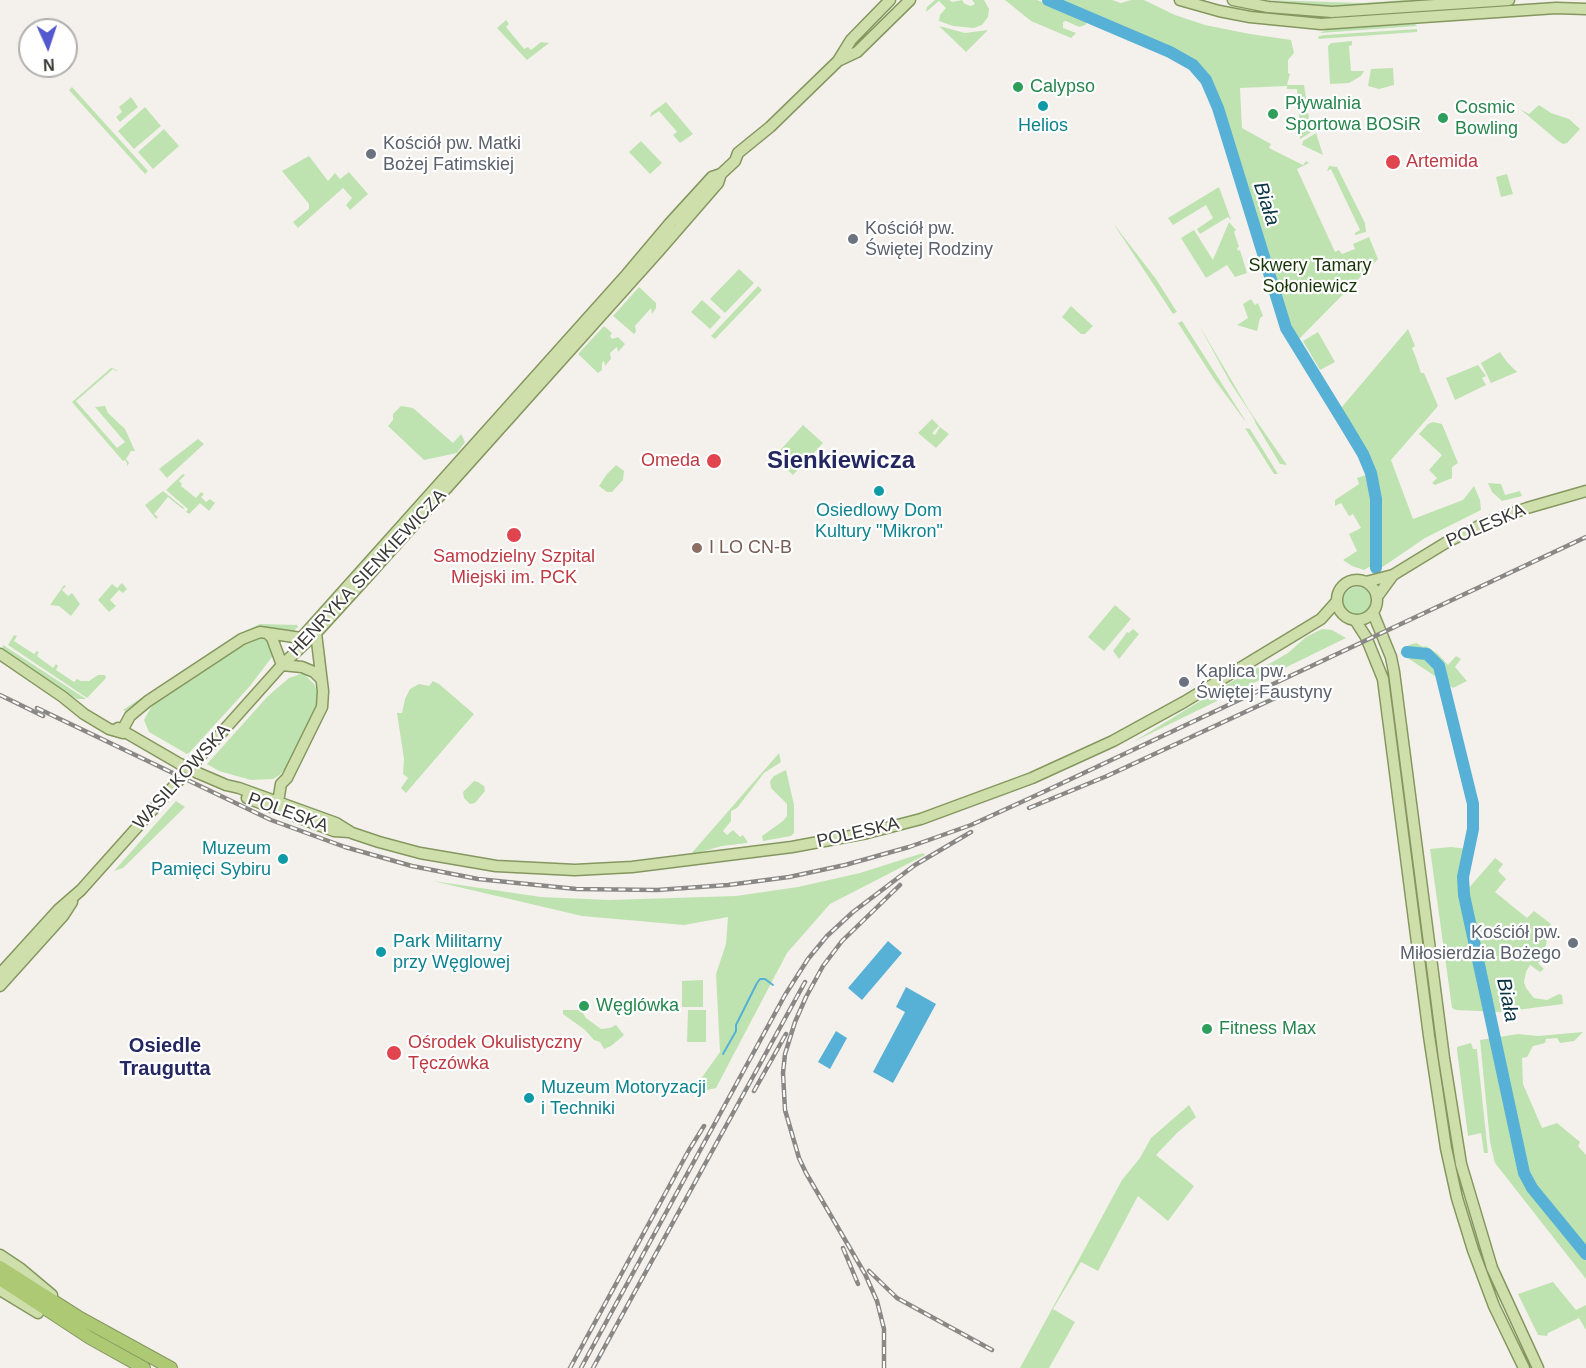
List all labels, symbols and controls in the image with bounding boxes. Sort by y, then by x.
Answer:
north arrow [18,18,78,78]
text: N [43,56,55,73]
place label: Calypso [1030,76,1095,98]
marker: Calypso [1011,80,1025,94]
place label: Pływalnia Sportowa BOSiR [1285,93,1421,136]
place label: Cosmic Bowling [1455,97,1518,140]
marker: Helios [1036,99,1050,113]
marker: Pływalnia Sportowa BOSiR [1266,107,1280,121]
marker: Cosmic Bowling [1436,111,1450,125]
place label: Helios [1018,115,1068,137]
place label: Kościół pw. Matki Bożej Fatimskiej [383,133,521,176]
marker: Kościół pw. Matki Bożej Fatimskiej [364,147,378,161]
place label: Artemida [1406,151,1478,173]
marker: Artemida [1384,153,1402,171]
water label: Biała [1248,179,1284,229]
place label: Kościół pw. Świętej Rodziny [865,218,993,260]
marker: Kościół pw. Świętej Rodziny [846,232,860,246]
park label: Skwery Tamary Sołoniewicz [1248,255,1372,298]
district label: Sienkiewicza [767,447,915,475]
place label: Omeda [641,450,700,472]
marker: Omeda [705,452,723,470]
marker: Osiedlowy Dom Kultury "Mikron" [872,484,886,498]
street label: HENRYKA SIENKIEWICZA [285,485,451,661]
place label: Osiedlowy Dom Kultury "Mikron" [815,500,943,542]
street label: POLESKA [1443,500,1529,552]
marker: Samodzielny Szpital Miejski im. PCK [505,526,523,544]
place label: I LO CN-B [709,537,792,559]
marker: I LO CN-B [690,541,704,555]
place label: Samodzielny Szpital Miejski im. PCK [433,546,595,588]
place label: Kaplica pw. Świętej Faustyny [1196,661,1332,704]
marker: Kaplica pw. Świętej Faustyny [1177,675,1191,689]
street label: WASILKOWSKA [129,720,235,834]
street label: POLESKA [245,788,331,838]
street label: POLESKA [815,813,901,853]
place label: Muzeum Pamięci Sybiru [151,838,271,880]
marker: Muzeum Pamięci Sybiru [276,852,290,866]
place label: Kościół pw. Miłosierdzia Bożego [1400,922,1561,964]
place label: Park Militarny przy Węglowej [393,931,510,974]
marker: Kościół pw. Miłosierdzia Bożego [1566,936,1580,950]
marker: Park Militarny przy Węglowej [374,945,388,959]
water label: Biała [1491,976,1523,1024]
place label: Węglówka [596,995,679,1017]
marker: Węglówka [577,999,591,1013]
place label: Fitness Max [1219,1018,1316,1040]
marker: Fitness Max [1200,1022,1214,1036]
place label: Ośrodek Okulistyczny Tęczówka [408,1032,582,1074]
district label: Osiedle Traugutta [119,1034,211,1081]
marker: Ośrodek Okulistyczny Tęczówka [385,1044,403,1062]
place label: Muzeum Motoryzacji i Techniki [541,1077,706,1120]
marker: Muzeum Motoryzacji i Techniki [522,1091,536,1105]

